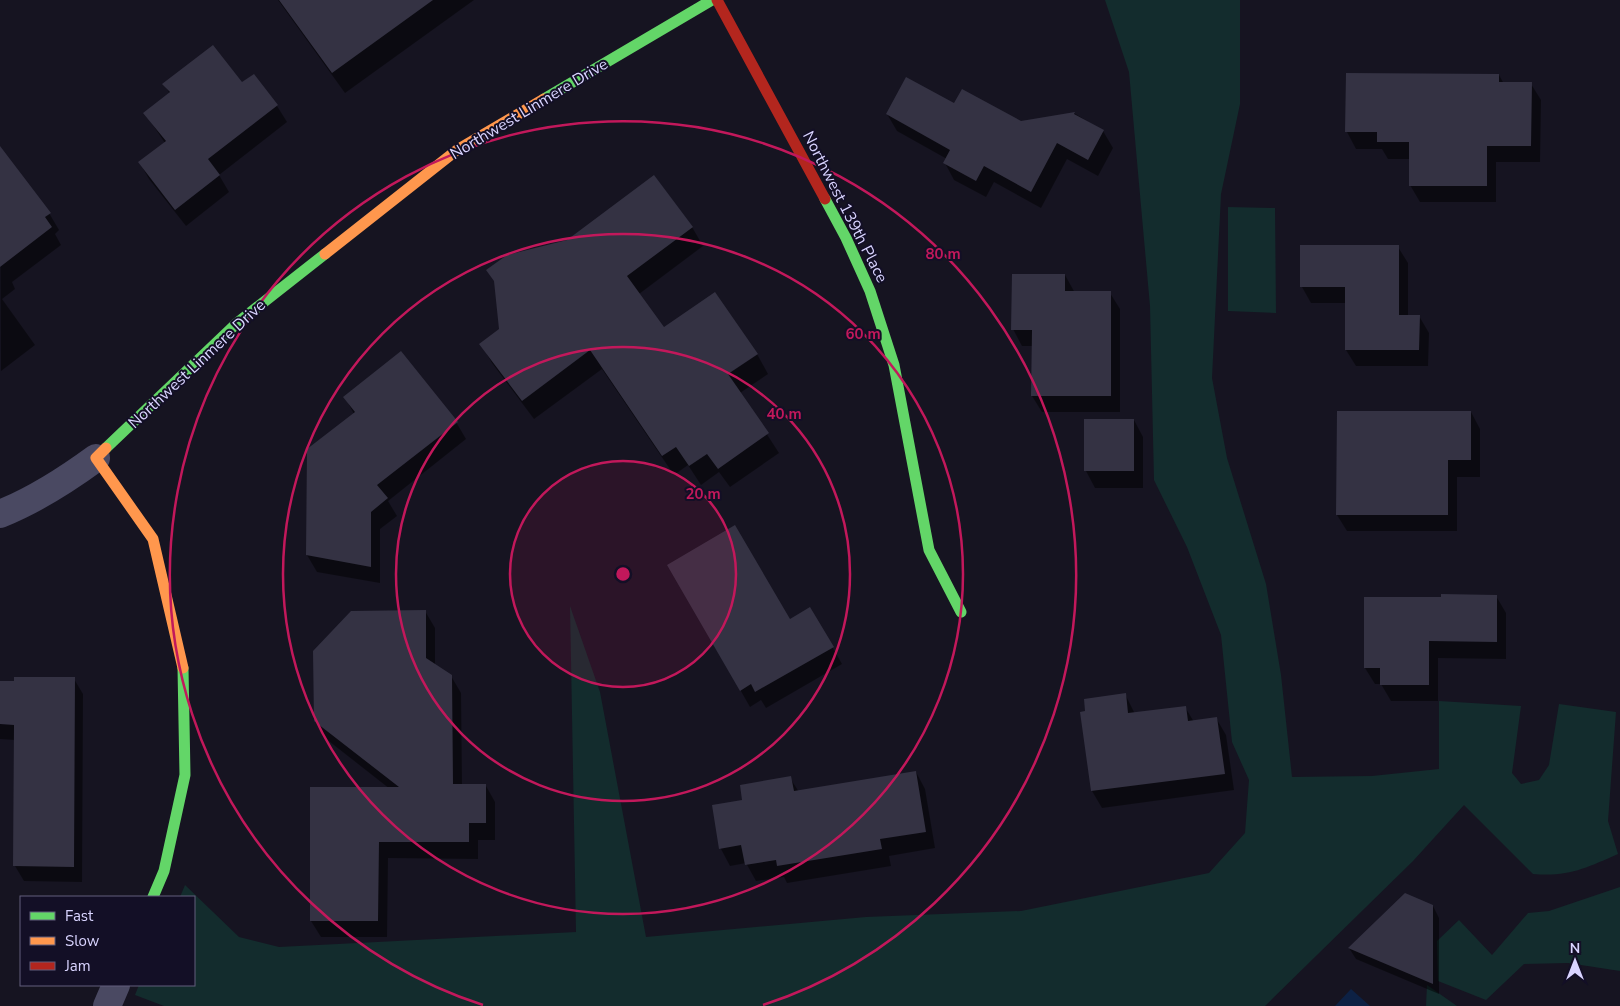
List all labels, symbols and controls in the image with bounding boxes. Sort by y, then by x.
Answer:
street label: Northwest Linmere Drive [446,53,612,165]
street label: Northwest 139th Place [797,127,893,287]
text: 80 m [925,244,961,264]
street label: Northwest Linmere Drive [123,294,271,434]
text: 60 m [845,324,881,344]
text: 40 m [766,404,802,424]
text: 20 m [685,484,721,504]
centre of rings [614,565,632,583]
legend [20,896,195,986]
text: Fast [65,906,94,926]
text: Slow [65,931,100,951]
north arrow [1550,936,1600,986]
text: N [1570,939,1580,958]
text: Jam [64,956,91,976]

